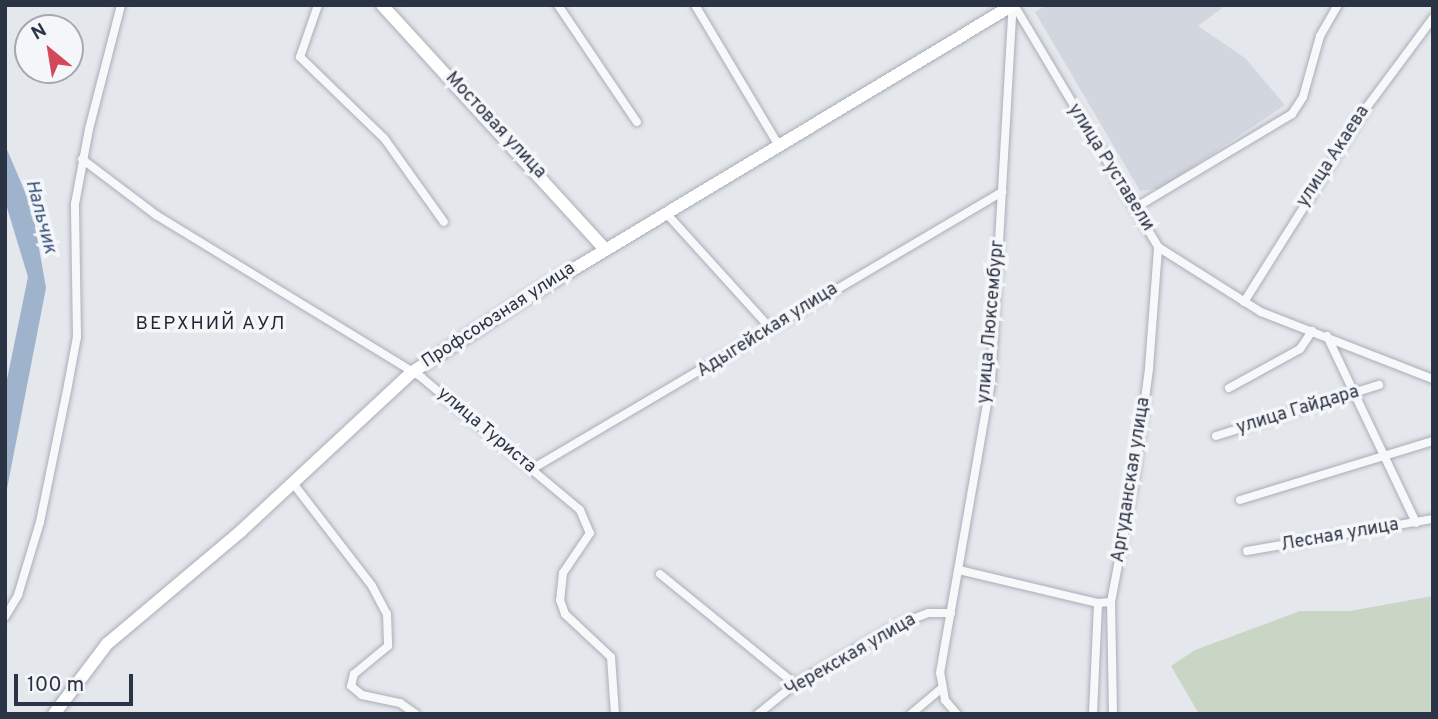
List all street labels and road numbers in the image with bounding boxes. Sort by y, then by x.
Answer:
street label: Мостовая улица [440,68,550,184]
street label: улица Руставели [1062,100,1158,236]
street label: улица Акаева [1293,102,1375,212]
street label: улица Люксембург [974,239,1010,405]
street label: Профсоюзная улица [418,258,580,374]
street label: Адыгейская улица [694,279,842,383]
street label: улица Гайдара [1234,382,1362,440]
street label: улица Туриста [432,383,540,479]
street label: Аргуданская улица [1108,396,1156,564]
street label: Лесная улица [1279,515,1401,557]
street label: Черекская улица [782,610,920,702]

